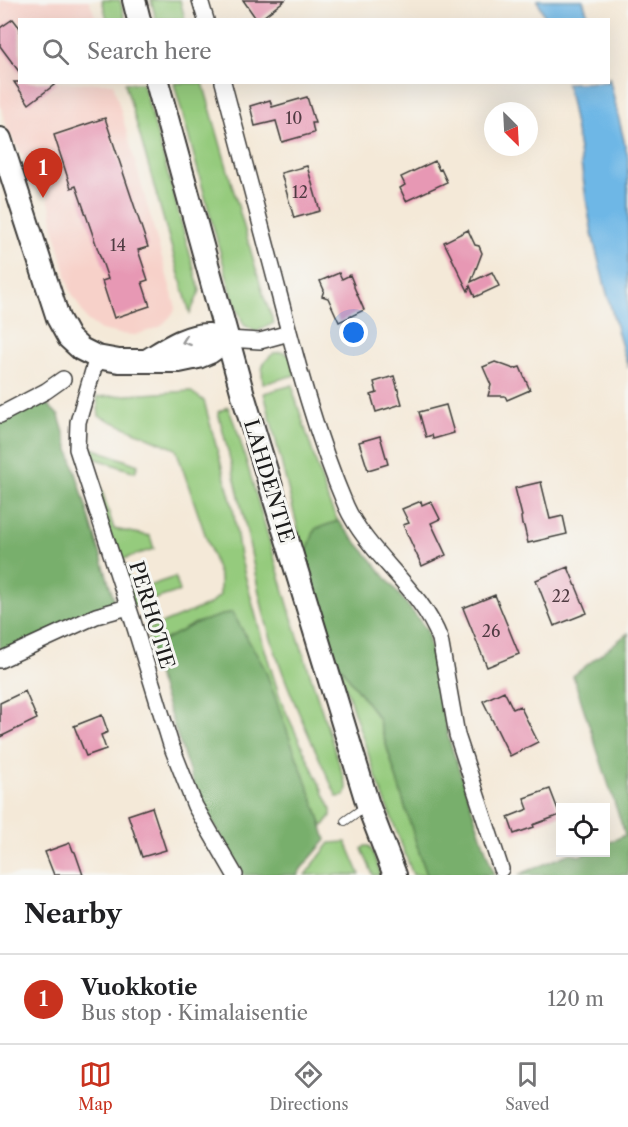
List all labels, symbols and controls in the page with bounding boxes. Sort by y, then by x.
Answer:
search box [18,18,610,84]
icon: search [39,35,72,68]
text: Search here [87,38,212,65]
north arrow [484,102,538,156]
house number: 10 [286,108,302,128]
pin: 1 [24,148,63,198]
house number: 12 [292,182,308,202]
house number: 14 [110,235,126,255]
your location [339,318,368,347]
one-way arrow [181,333,192,346]
street label: LAHDENTIE [239,416,299,546]
street label: PERHOTIE [124,558,180,672]
house number: 22 [552,586,570,606]
house number: 26 [482,621,500,641]
map controls [556,803,610,857]
button: locate [556,803,610,857]
text: Nearby [24,898,122,930]
text: Vuokkotie [81,974,197,1001]
text: 1 [39,987,48,1011]
text: 120 m [547,987,604,1011]
text: Bus stop · Kimalaisentie [81,1001,308,1025]
tab: Map [78,1058,113,1114]
tab: Directions [269,1058,348,1114]
tab: Saved [505,1058,550,1114]

